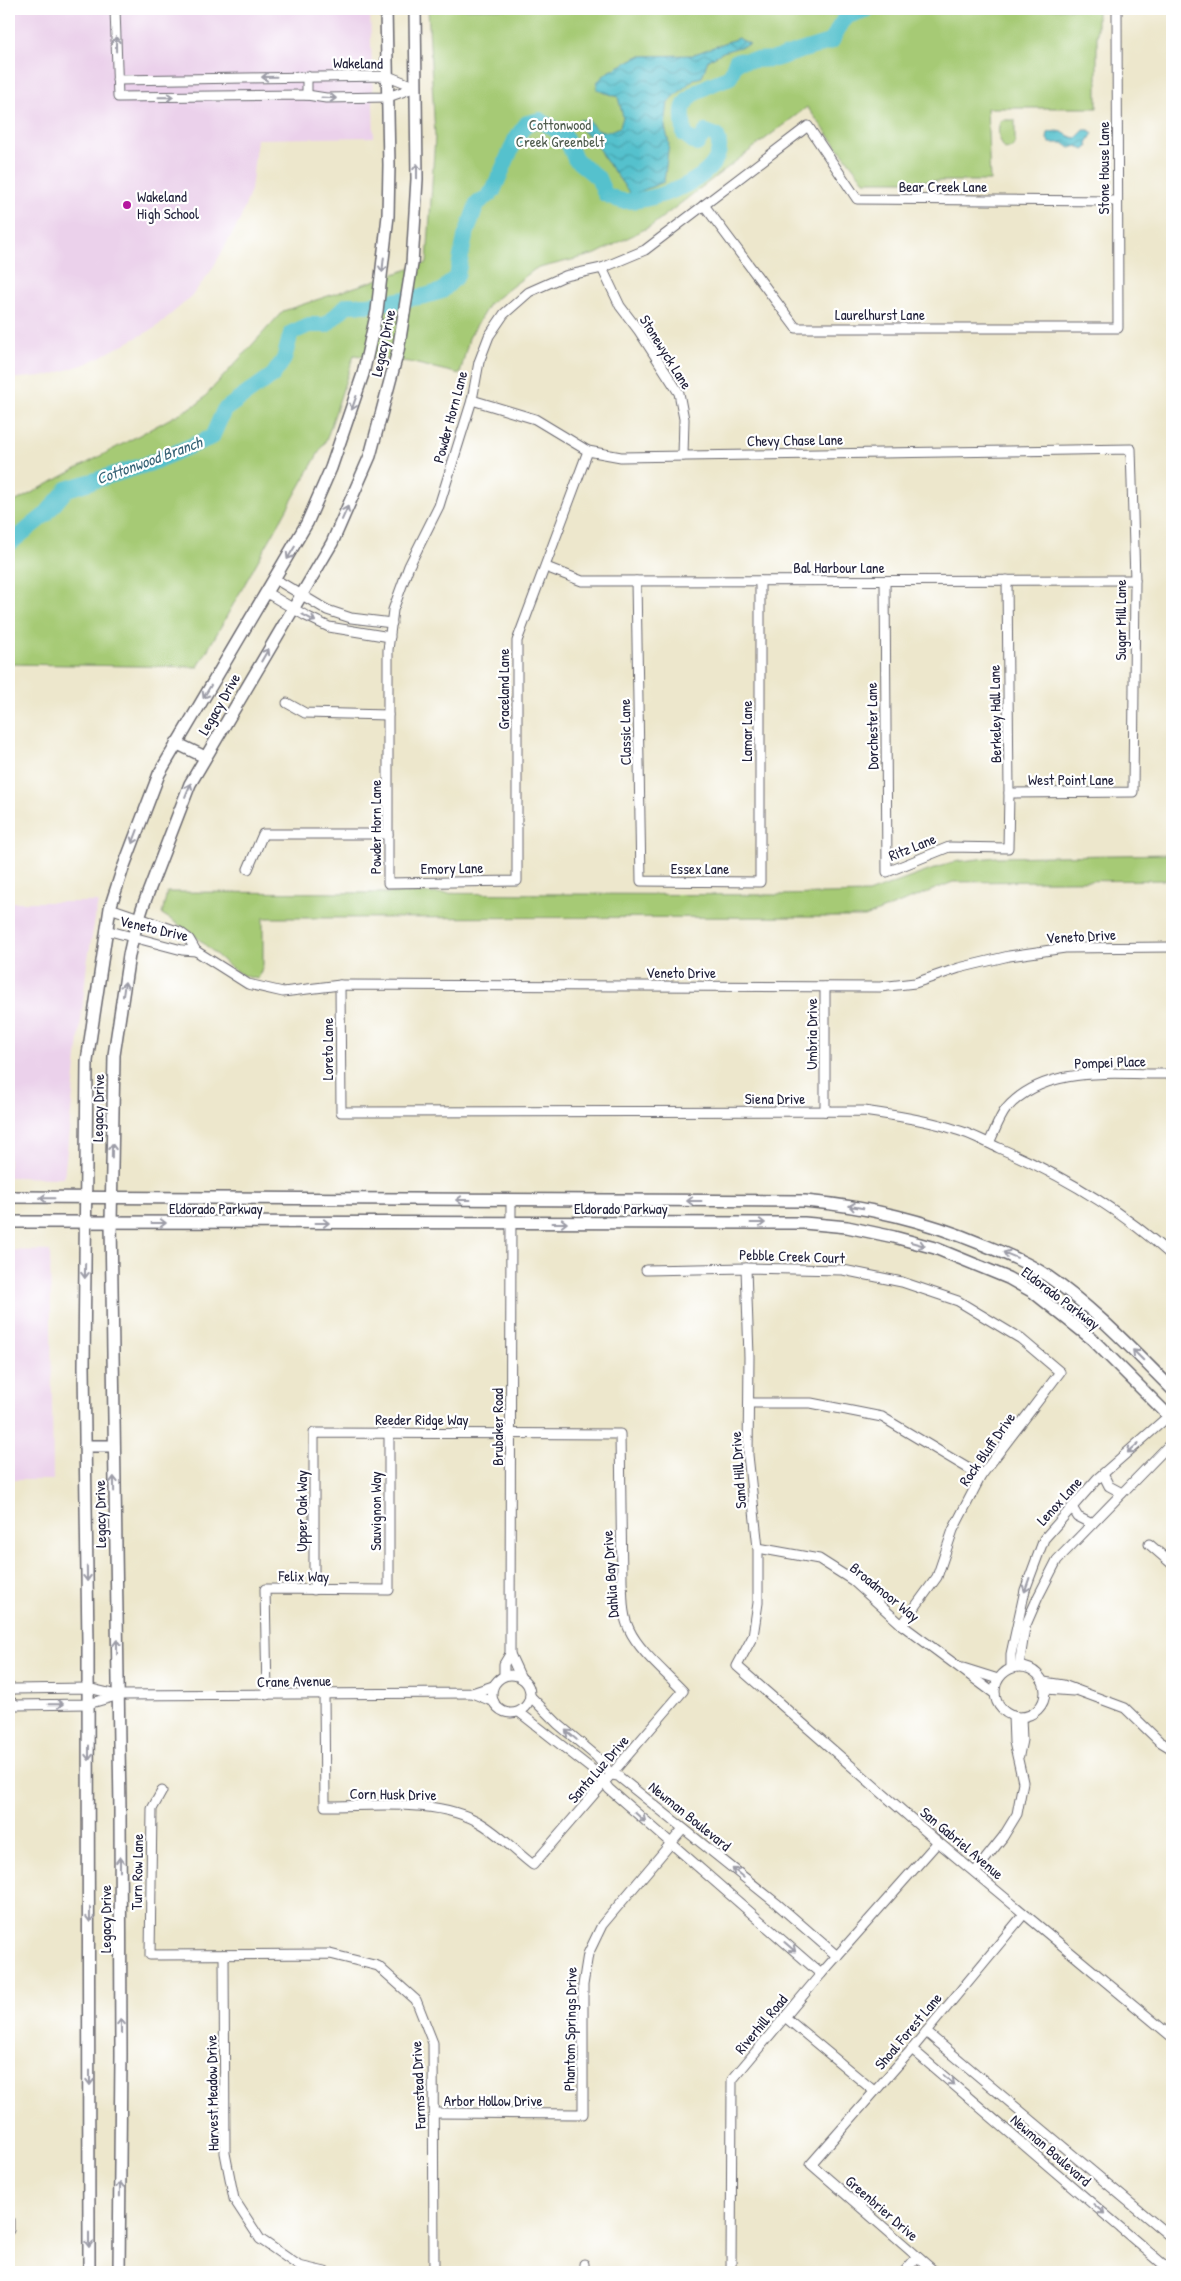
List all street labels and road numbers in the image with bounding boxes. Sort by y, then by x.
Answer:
street label: Wakeland [333,52,383,74]
street label: Stone House Lane [1093,122,1114,214]
street label: Bear Creek Lane [899,176,987,197]
street label: Laurelhurst Lane [835,304,925,325]
street label: Legacy Drive [366,308,400,378]
street label: Stonewyck Lane [635,311,697,393]
street label: Powder Horn Lane [428,369,472,465]
street label: Chevy Chase Lane [747,429,843,451]
street label: Bal Harbour Lane [793,557,885,578]
street label: Sugar Mill Lane [1110,579,1131,661]
street label: Graceland Lane [493,649,514,729]
street label: Berkeley Hall Lane [984,665,1006,763]
street label: Legacy Drive [193,669,245,739]
street label: Dorchester Lane [861,682,883,770]
street label: Classic Lane [614,699,636,765]
street label: Lamar Lane [736,700,757,761]
street label: West Point Lane [1028,769,1114,790]
street label: Powder Horn Lane [365,780,386,874]
street label: Ritz Lane [885,828,939,866]
street label: Emory Lane [420,857,484,879]
street label: Essex Lane [671,858,729,879]
street label: Veneto Drive [118,910,191,946]
street label: Veneto Drive [1045,924,1117,948]
street label: Veneto Drive [646,962,716,983]
street label: Umbria Drive [801,998,822,1070]
street label: Loreto Lane [317,1018,338,1080]
street label: Pompei Place [1074,1050,1146,1074]
street label: Legacy Drive [87,1074,109,1142]
street label: Siena Drive [745,1088,805,1109]
street label: Eldorado Parkway [169,1198,263,1219]
street label: Eldorado Parkway [574,1198,668,1219]
street label: Pebble Creek Court [739,1244,846,1268]
street label: Eldorado Parkway [1017,1261,1105,1335]
street label: Brubaker Road [487,1388,508,1466]
street label: Rock Bluff Drive [954,1408,1020,1490]
street label: Reeder Ridge Way [375,1409,469,1430]
street label: Sand Hill Drive [725,1431,751,1509]
street label: Upper Oak Way [291,1470,312,1552]
street label: Sauvignon Way [365,1471,386,1551]
street label: Lenox Lane [1032,1472,1086,1530]
street label: Legacy Drive [89,1480,111,1548]
street label: Dahlia Bay Drive [596,1530,624,1618]
street label: Broadmoor Way [846,1557,924,1627]
street label: Felix Way [278,1565,329,1587]
street label: Crane Avenue [257,1670,331,1692]
street label: Santa Luz Drive [563,1730,633,1807]
street label: Newman Boulevard [644,1776,736,1856]
street label: Corn Husk Drive [349,1783,437,1805]
street label: San Gabriel Avenue [916,1802,1008,1884]
street label: Turn Row Lane [126,1834,148,1910]
street label: Legacy Drive [95,1885,116,1953]
street label: Phantom Springs Drive [558,1967,582,2091]
street label: Shoal Forest Lane [870,1988,946,2074]
street label: Riverhill Road [730,1990,792,2058]
street label: Harvest Meadow Drive [200,2035,224,2151]
street label: Farmstead Drive [405,2041,431,2130]
street label: Arbor Hollow Drive [444,2090,542,2111]
street label: Newman Boulevard [1006,2109,1096,2191]
street label: Greenbrier Drive [841,2170,923,2246]

